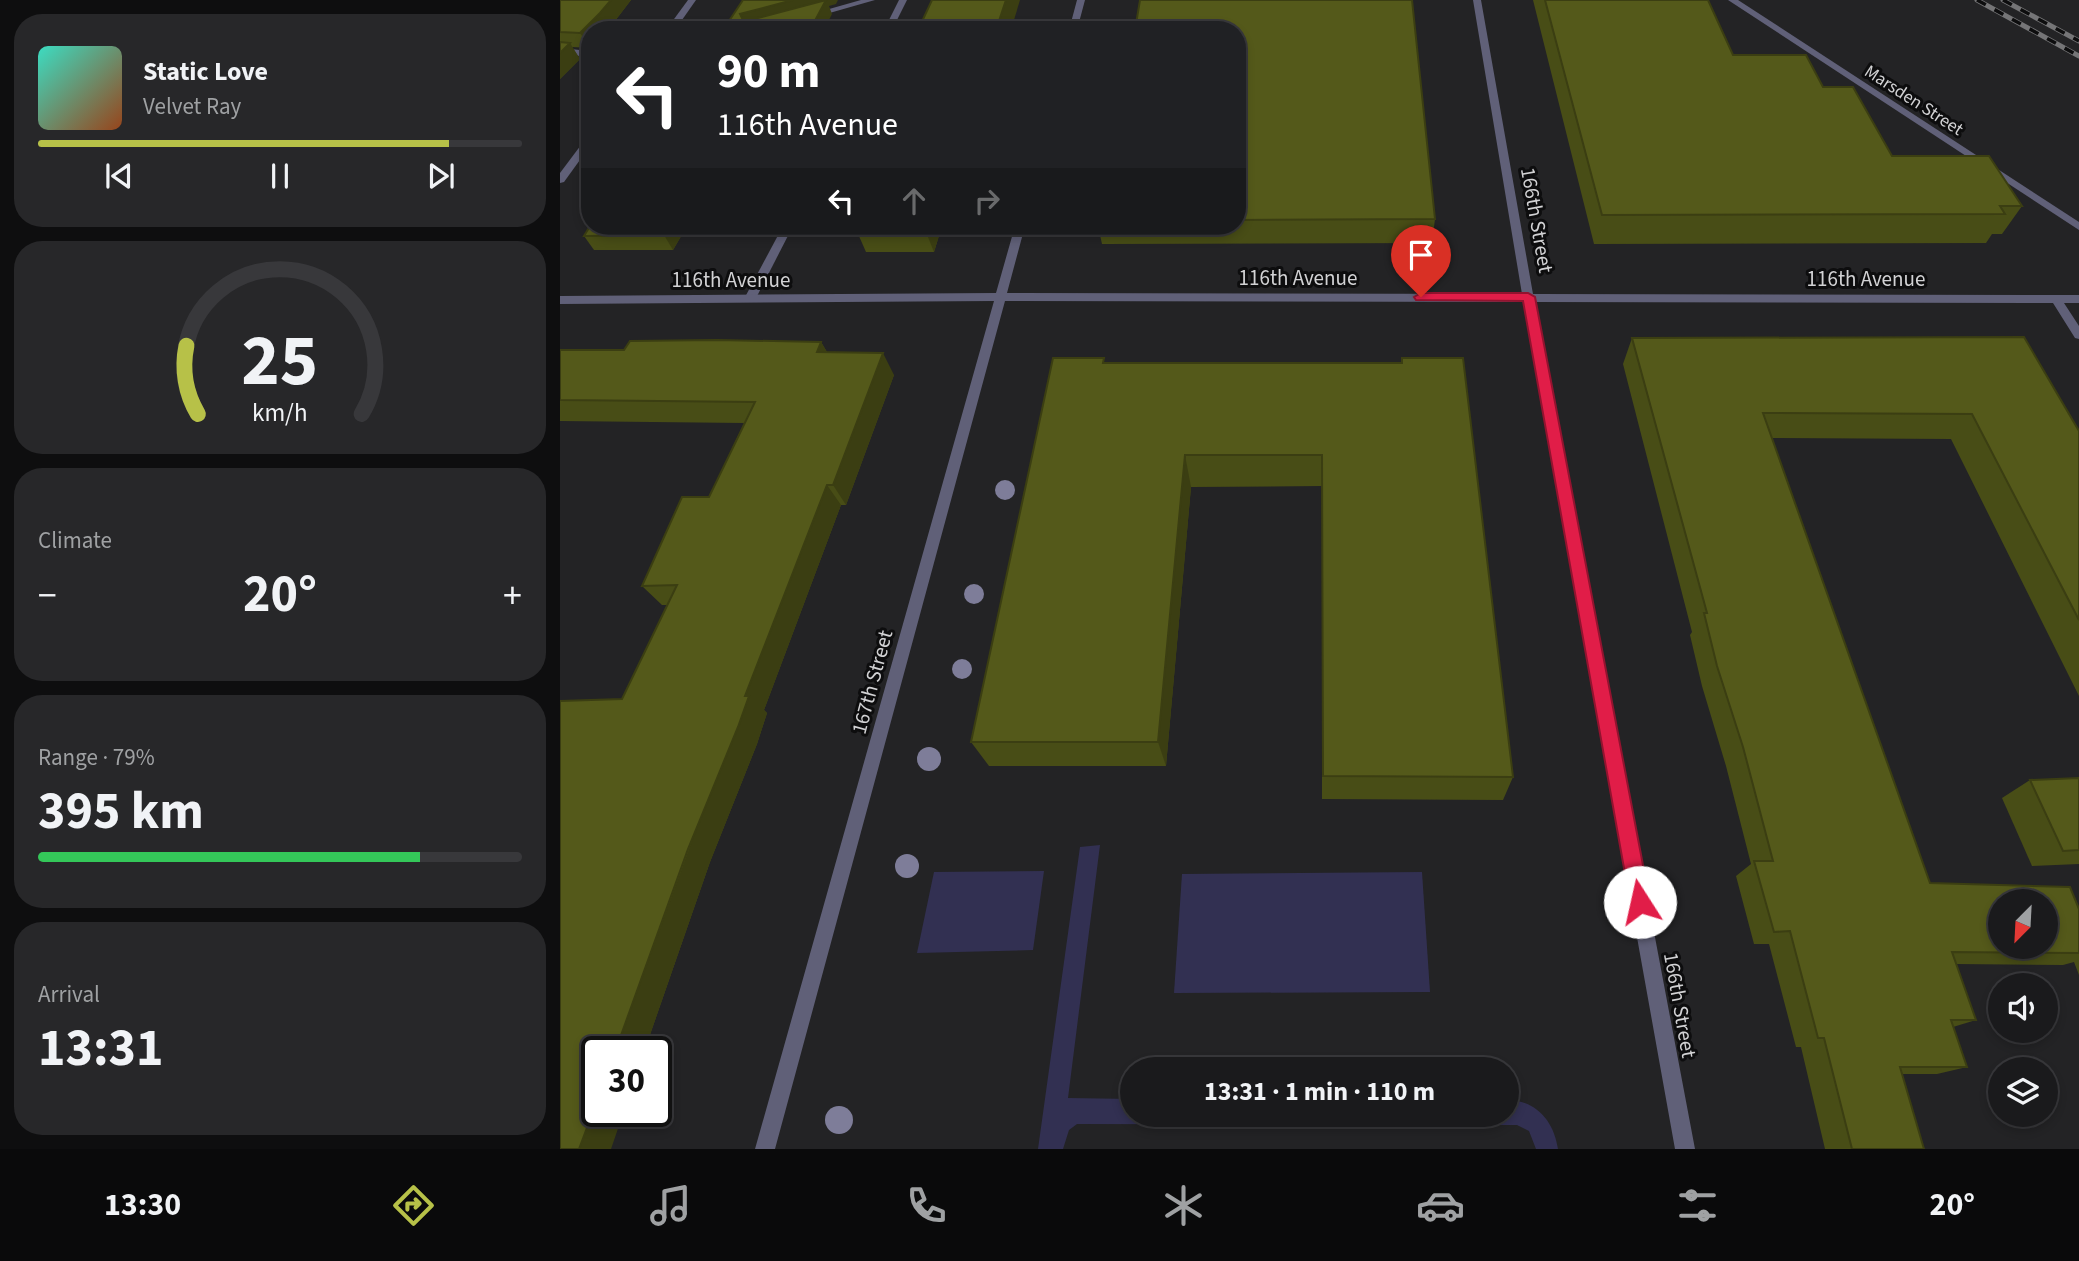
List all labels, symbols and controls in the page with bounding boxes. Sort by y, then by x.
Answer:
text: 90 m [717,37,821,107]
icon: left [602,49,693,140]
text: Static Love [143,53,268,90]
street label: Marsden Street [1859,59,1968,142]
text: Velvet Ray [143,90,241,123]
text: 116th Avenue [717,102,898,148]
icon: previous [100,157,138,195]
icon: pause [261,157,299,195]
icon: next [422,157,460,195]
street label: 166th Street [1513,165,1561,275]
icon: left [822,182,860,220]
icon: ahead [895,182,933,220]
icon: right [968,182,1006,220]
pin [1391,225,1451,297]
icon: arrive [1402,236,1440,274]
street label: 116th Avenue [1239,263,1357,293]
street label: 116th Avenue [1807,264,1925,294]
street label: 116th Avenue [672,265,790,295]
text: 25 [242,309,318,413]
text: km/h [252,394,308,430]
text: Climate [38,524,112,557]
text: 20° [243,558,317,632]
text: − [38,569,57,623]
text: + [503,569,522,623]
street label: 167th Street [844,627,900,737]
text: Range · 79% [38,741,155,774]
text: 395 km [38,775,204,849]
position arrow [1603,865,1677,939]
north arrow [1988,889,2058,959]
map controls [1988,889,2058,1127]
street label: 166th Street [1656,950,1704,1060]
button: sound [1988,973,2058,1043]
text: Arrival [38,978,100,1011]
text: 13:31 [38,1012,163,1086]
speed limit sign: 30 [581,1036,672,1127]
button: layers [1988,1057,2058,1127]
text: 13:31 · 1 min · 110 m [1204,1073,1435,1110]
icon: directions [389,1181,438,1230]
icon: music [646,1181,695,1230]
icon: phone [902,1181,951,1230]
icon: climate [1159,1181,1208,1230]
icon: car [1416,1181,1465,1230]
icon: filters [1673,1181,1722,1230]
text: 13:30 [104,1182,181,1228]
text: 20° [1930,1182,1975,1228]

